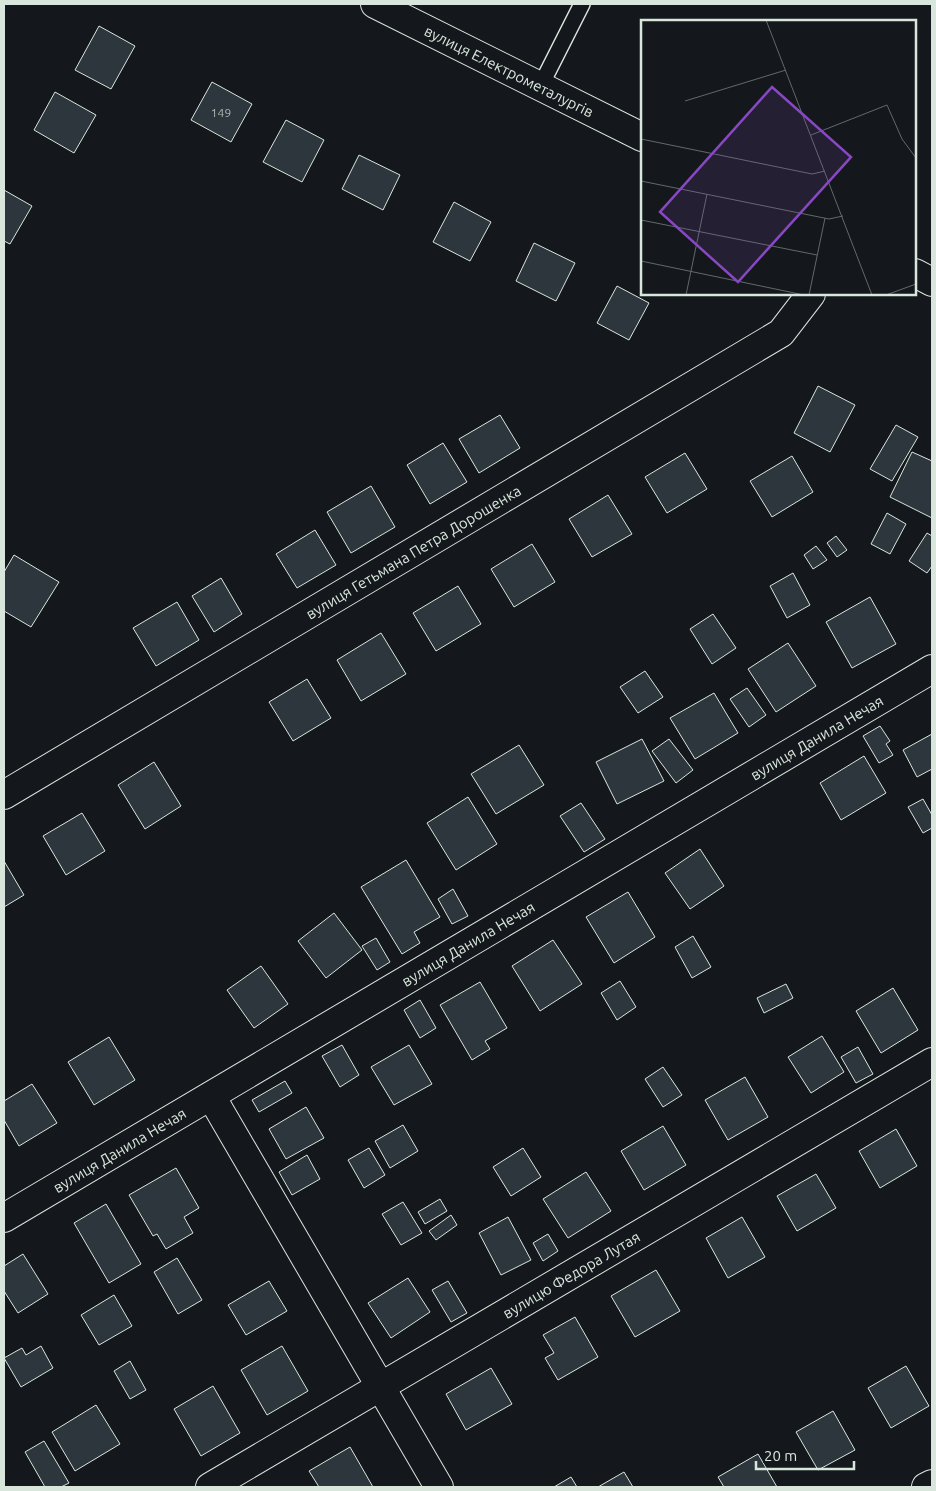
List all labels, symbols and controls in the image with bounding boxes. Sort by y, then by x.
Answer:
inset map [641,20,916,295]
street label: вулиця Електрометалургів [422,22,597,120]
house number: 149 [211,106,231,119]
street label: вулиця Гетьмана Петра Дорошенка [303,481,524,622]
street label: вулиця Данила Нечая [747,691,886,783]
street label: вулиця Данила Нечая [398,898,537,989]
street label: вулиця Данила Нечая [50,1104,189,1196]
street label: вулицю Федора Лутая [500,1228,643,1321]
scale bar [756,1438,854,1470]
text: 20 m [764,1447,797,1464]

